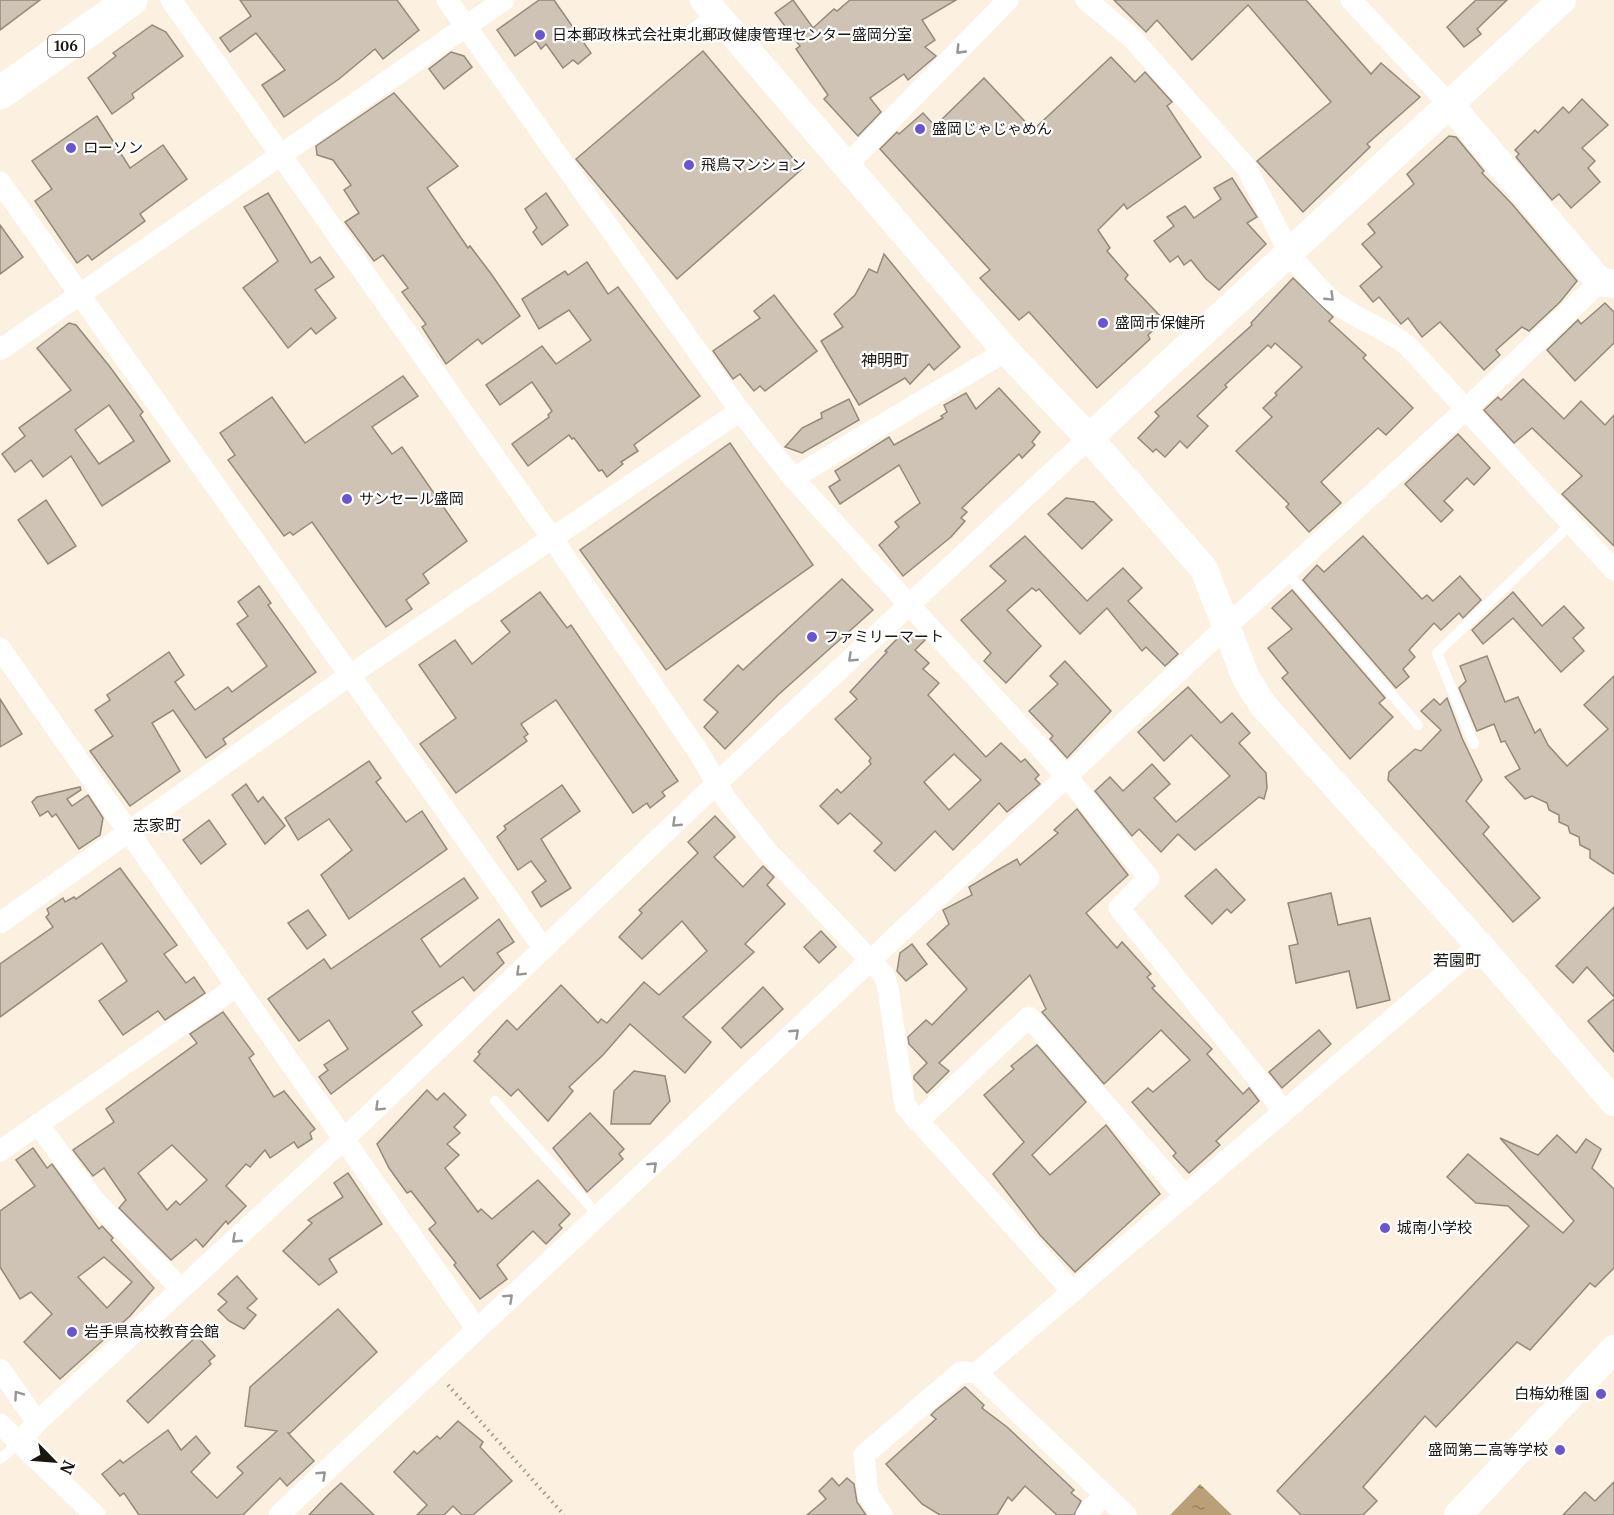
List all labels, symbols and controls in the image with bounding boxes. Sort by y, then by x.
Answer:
place label: 日本郵政株式会社東北郵政健康管理センター盛岡分室 [552,25,912,44]
marker: 日本郵政株式会社東北郵政健康管理センター盛岡分室 [533,28,547,42]
road number: 106 [48,35,84,57]
one-way arrow [957,43,968,54]
place label: 盛岡じゃじゃめん [932,119,1052,138]
marker: 盛岡じゃじゃめん [913,122,927,136]
place label: ローソン [83,138,143,157]
marker: ローソン [64,141,78,155]
place label: 飛鳥マンション [701,155,806,174]
marker: 飛鳥マンション [682,158,696,172]
one-way arrow [1322,289,1333,300]
place label: 盛岡市保健所 [1115,313,1205,332]
marker: 盛岡市保健所 [1096,316,1110,330]
district label: 神明町 [861,350,909,370]
place label: サンセール盛岡 [359,489,464,508]
marker: サンセール盛岡 [340,492,354,506]
place label: ファミリーマート [824,627,944,646]
marker: ファミリーマート [805,630,819,644]
one-way arrow [848,651,858,662]
district label: 志家町 [133,815,181,835]
one-way arrow [672,816,683,827]
district label: 若園町 [1433,950,1481,970]
one-way arrow [516,965,526,976]
one-way arrow [788,1029,799,1040]
one-way arrow [375,1099,386,1110]
one-way arrow [645,1162,656,1173]
place label: 城南小学校 [1397,1218,1472,1237]
marker: 城南小学校 [1378,1221,1392,1235]
one-way arrow [232,1232,242,1243]
one-way arrow [503,1294,513,1305]
place label: 岩手県高校教育会館 [84,1322,219,1341]
marker: 岩手県高校教育会館 [65,1325,79,1339]
place label: 白梅幼稚園 [1514,1384,1589,1403]
marker: 白梅幼稚園 [1594,1387,1608,1401]
one-way arrow [14,1391,25,1402]
north arrow [24,1431,84,1491]
place label: 盛岡第二高等学校 [1428,1440,1548,1459]
marker: 盛岡第二高等学校 [1553,1443,1567,1457]
text: N [56,1457,79,1478]
one-way arrow [315,1471,325,1482]

